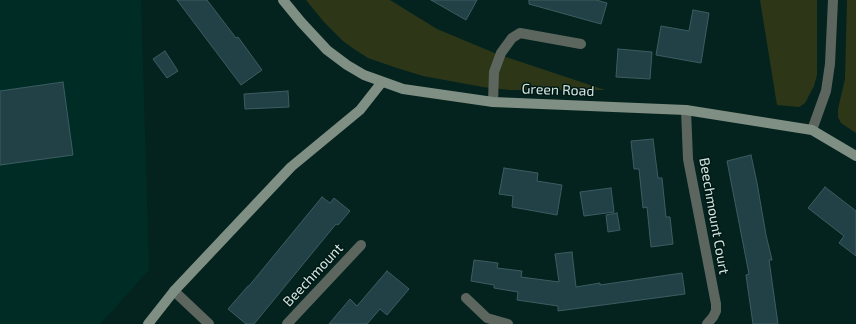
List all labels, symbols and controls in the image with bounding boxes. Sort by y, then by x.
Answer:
street label: Green Road [521,80,595,100]
street label: Beechmount Court [695,156,733,276]
street label: Beechmount [279,240,347,310]

